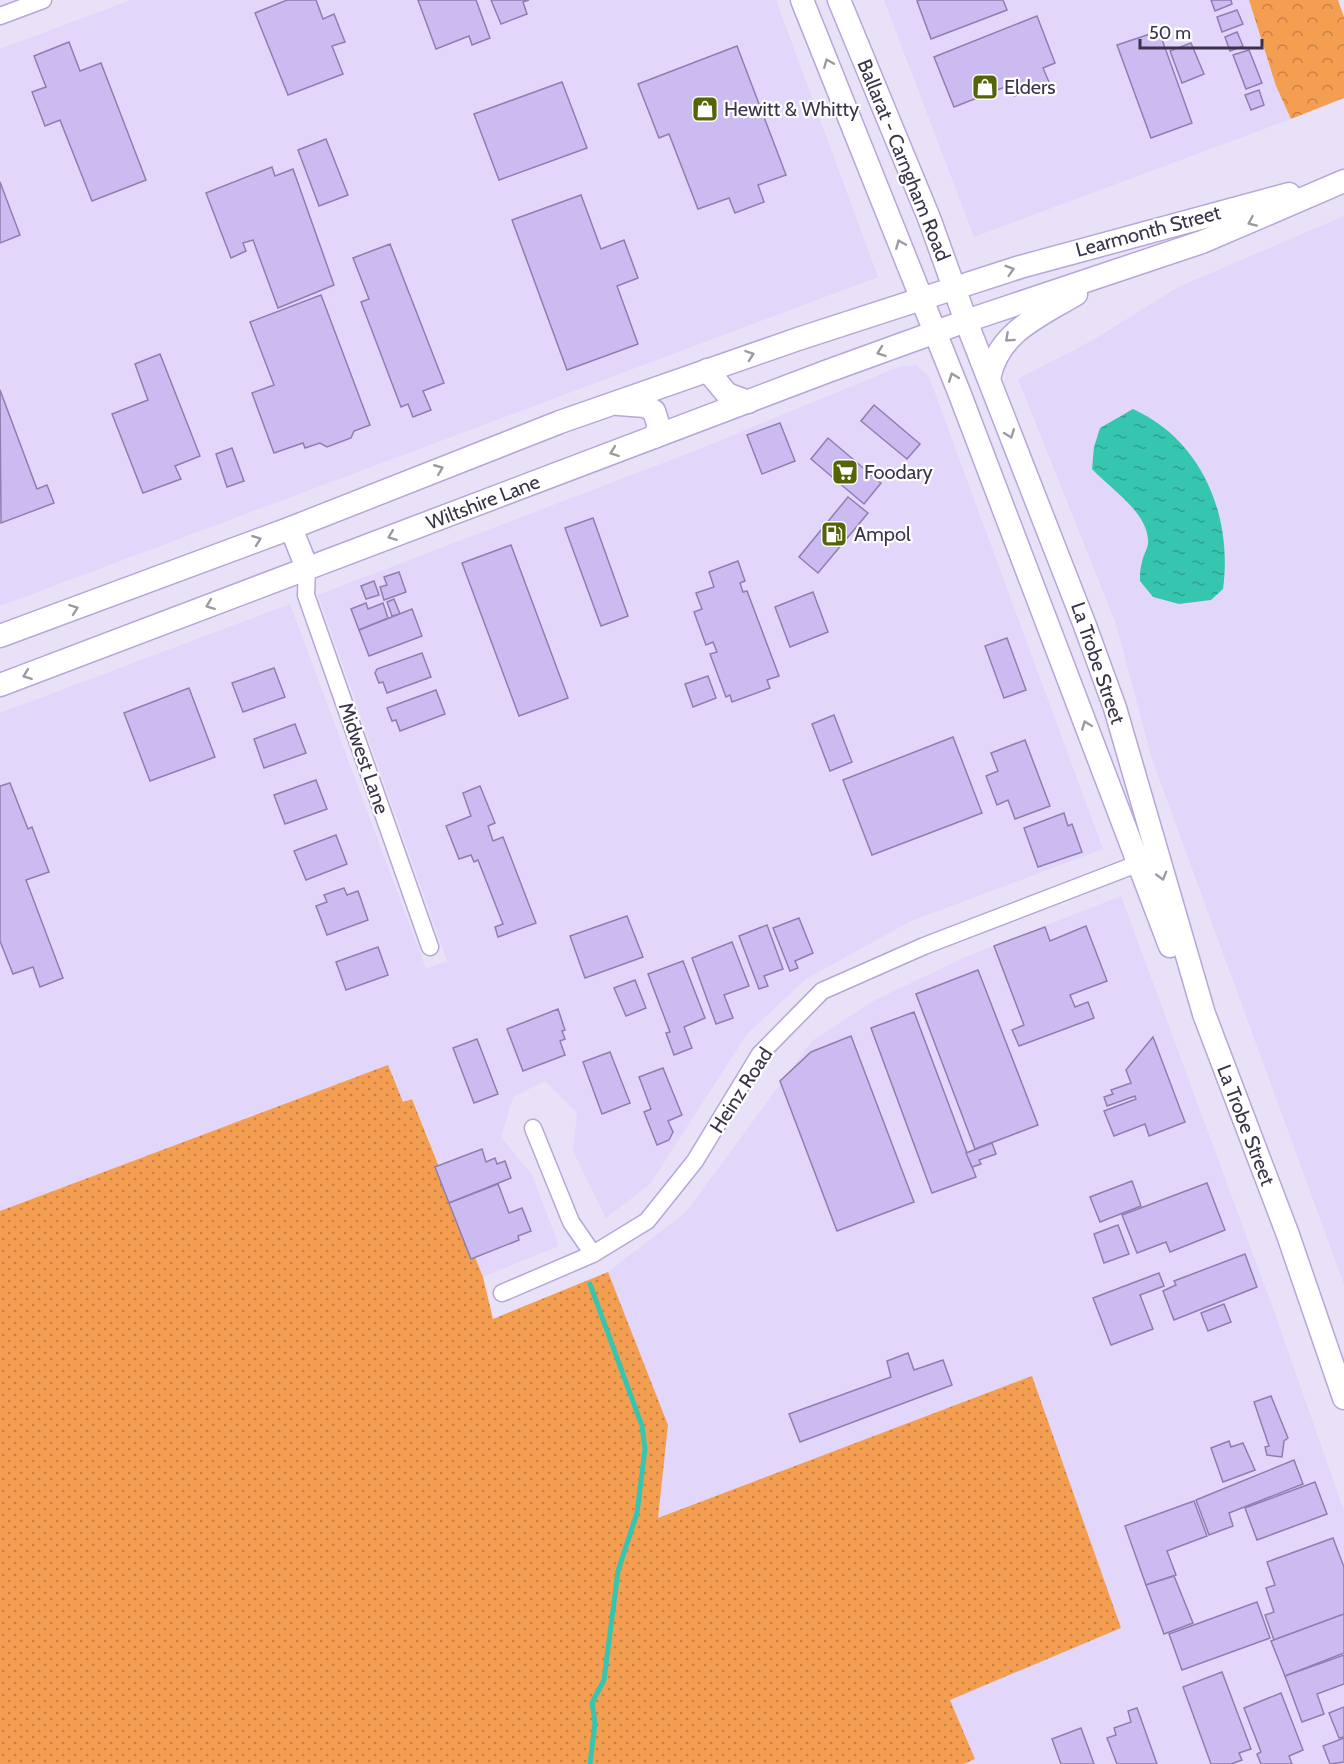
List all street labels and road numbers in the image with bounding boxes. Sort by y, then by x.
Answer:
street label: Ballarat - Carngham Road [852,56,956,264]
street label: Learmonth Street [1073,200,1223,262]
street label: Wiltshire Lane [423,469,543,535]
street label: La Trobe Street [1066,599,1130,727]
street label: Midwest Lane [334,699,394,817]
street label: Heinz Road [705,1043,777,1137]
street label: La Trobe Street [1212,1061,1280,1189]

